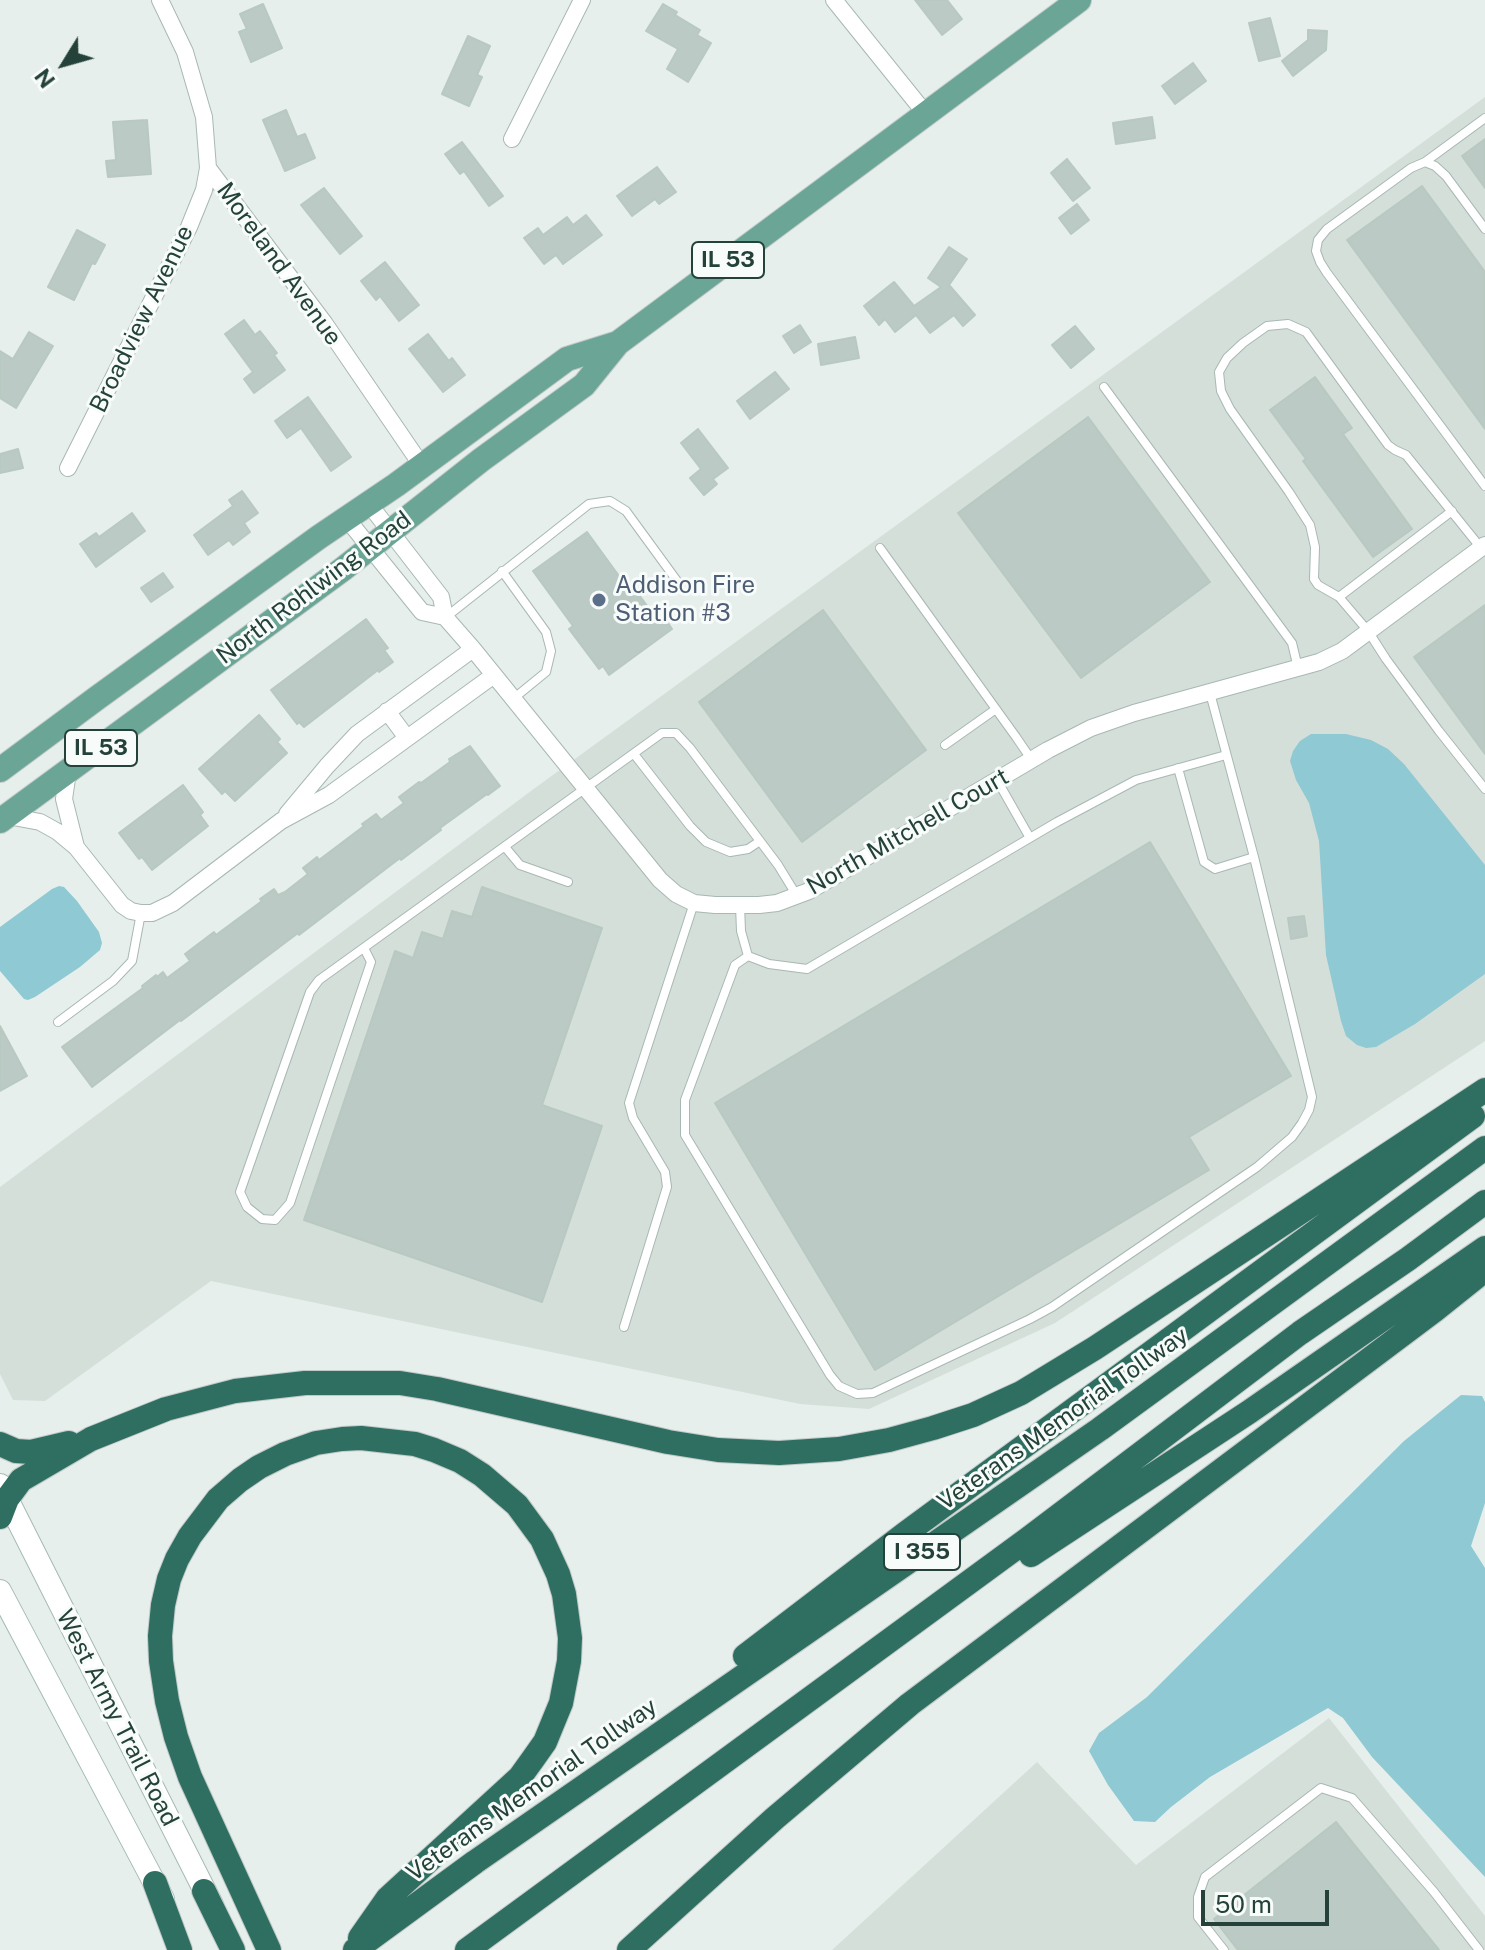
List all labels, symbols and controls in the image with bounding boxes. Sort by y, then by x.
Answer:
north arrow [24,24,104,104]
text: N [29,64,60,93]
street label: Moreland Avenue [210,177,348,351]
street label: Broadview Avenue [84,221,200,417]
road number: IL 53 [692,242,764,278]
street label: North Rohlwing Road [211,506,417,670]
place label: Addison Fire Station #3 [615,572,755,628]
marker: Addison Fire Station #3 [590,591,608,609]
road number: IL 53 [65,730,137,766]
street label: North Mitchell Court [802,762,1014,902]
street label: Veterans Memorial Tollway [932,1321,1194,1517]
road number: I 355 [884,1534,960,1570]
street label: West Army Trail Road [50,1605,184,1831]
street label: Veterans Memorial Tollway [401,1692,663,1888]
scale bar [1205,1874,1333,1924]
text: 50 m [1215,1890,1272,1918]

